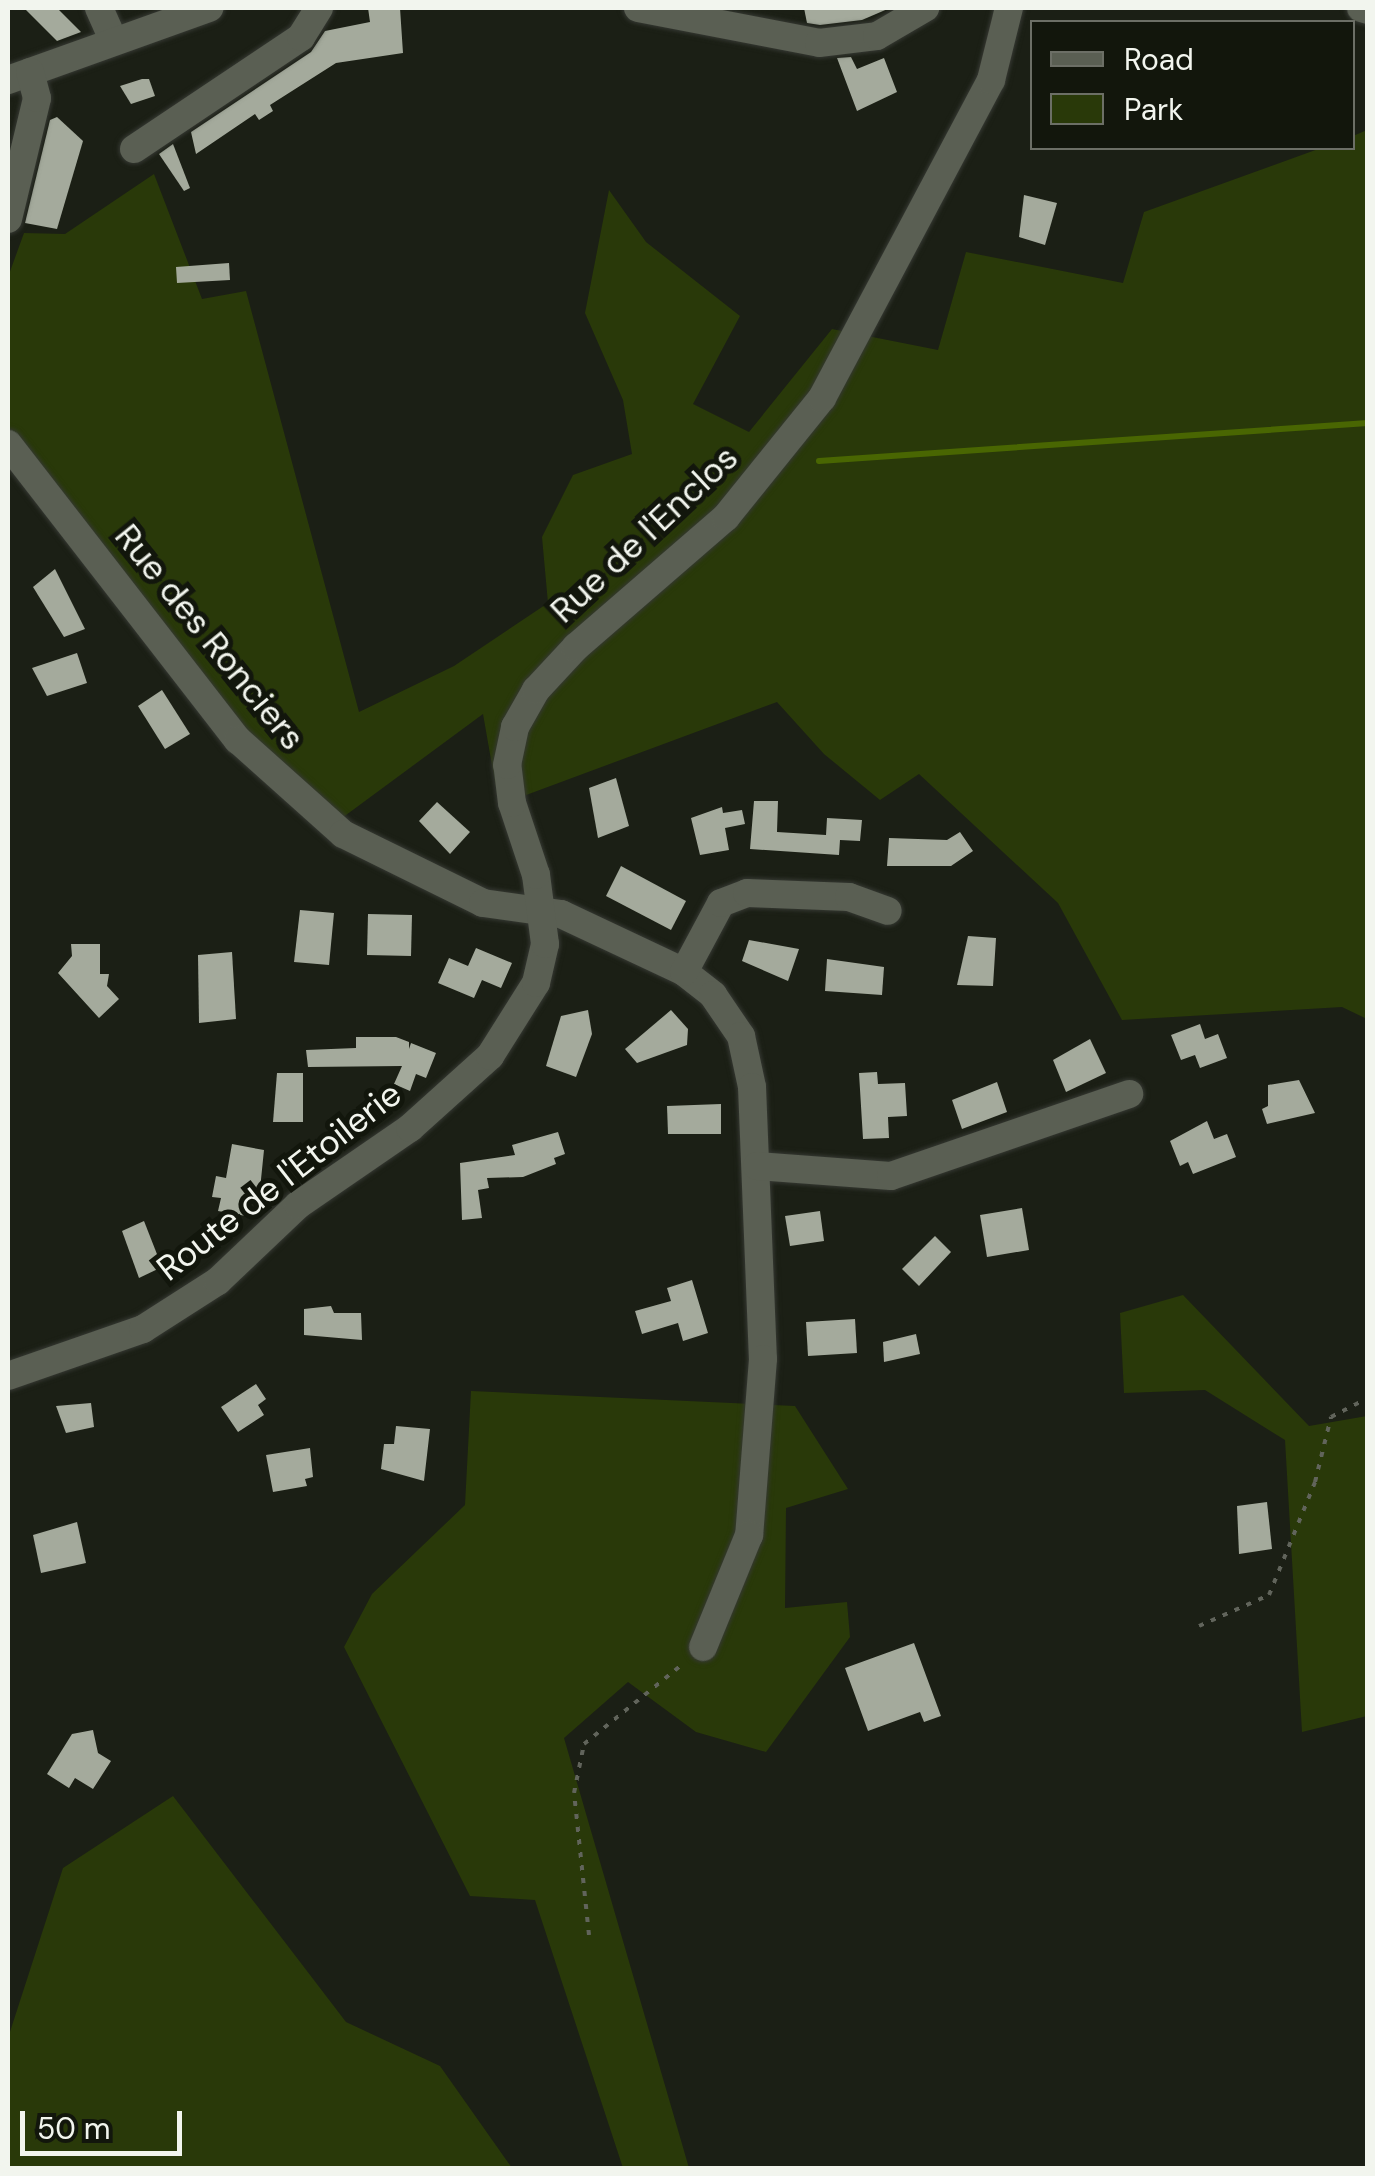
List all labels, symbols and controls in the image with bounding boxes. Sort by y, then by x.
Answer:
legend [1030,20,1355,150]
text: Road [1124,40,1194,79]
text: Park [1124,90,1183,129]
street label: Rue de l'Enclos [542,437,746,631]
street label: Rue des Ronciers [106,516,314,758]
street label: Route de l'Etoilerie [148,1073,410,1289]
scale bar [25,2091,188,2153]
text: 50 m [37,2109,111,2148]

